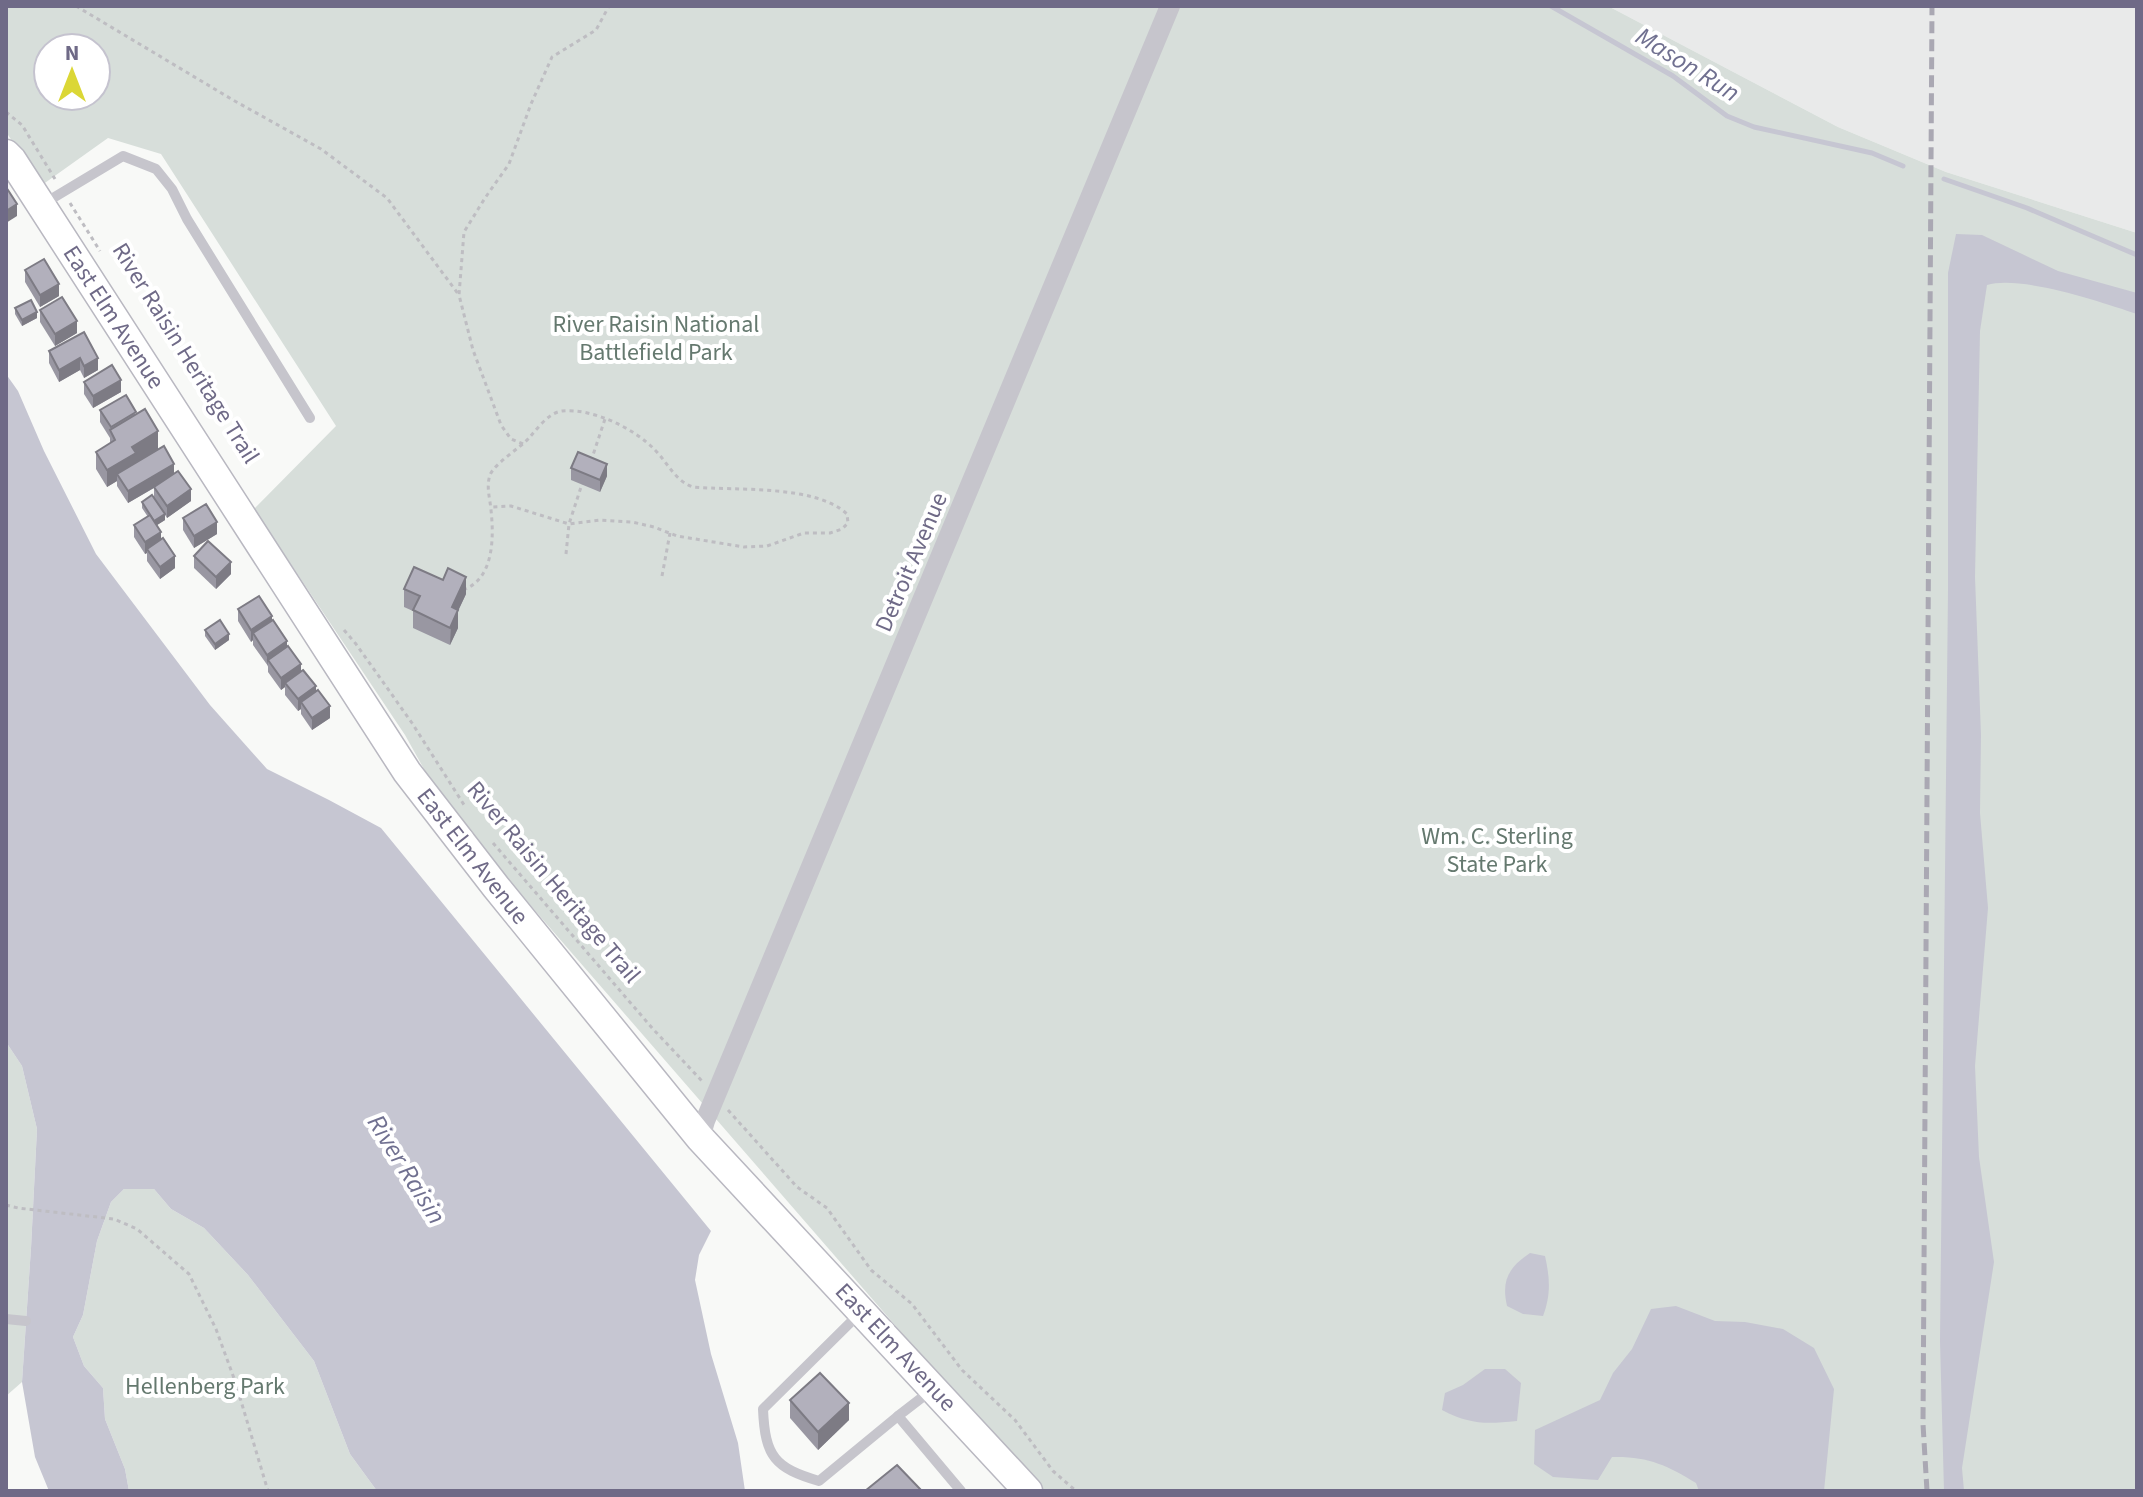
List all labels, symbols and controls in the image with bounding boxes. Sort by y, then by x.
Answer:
water label: Mason Run [1628,18,1747,111]
north arrow [32,32,112,112]
text: N [65,37,79,69]
street label: River Raisin Heritage Trail [103,236,268,471]
street label: East Elm Avenue [54,239,173,396]
park label: River Raisin National Battlefield Park [553,307,759,370]
street label: Detroit Avenue [866,487,957,637]
street label: River Raisin Heritage Trail [458,773,649,991]
street label: East Elm Avenue [408,781,537,932]
park label: Wm. C. Sterling State Park [1421,819,1573,882]
water label: River Raisin [358,1107,455,1231]
street label: East Elm Avenue [827,1275,965,1419]
park label: Hellenberg Park [125,1369,285,1404]

